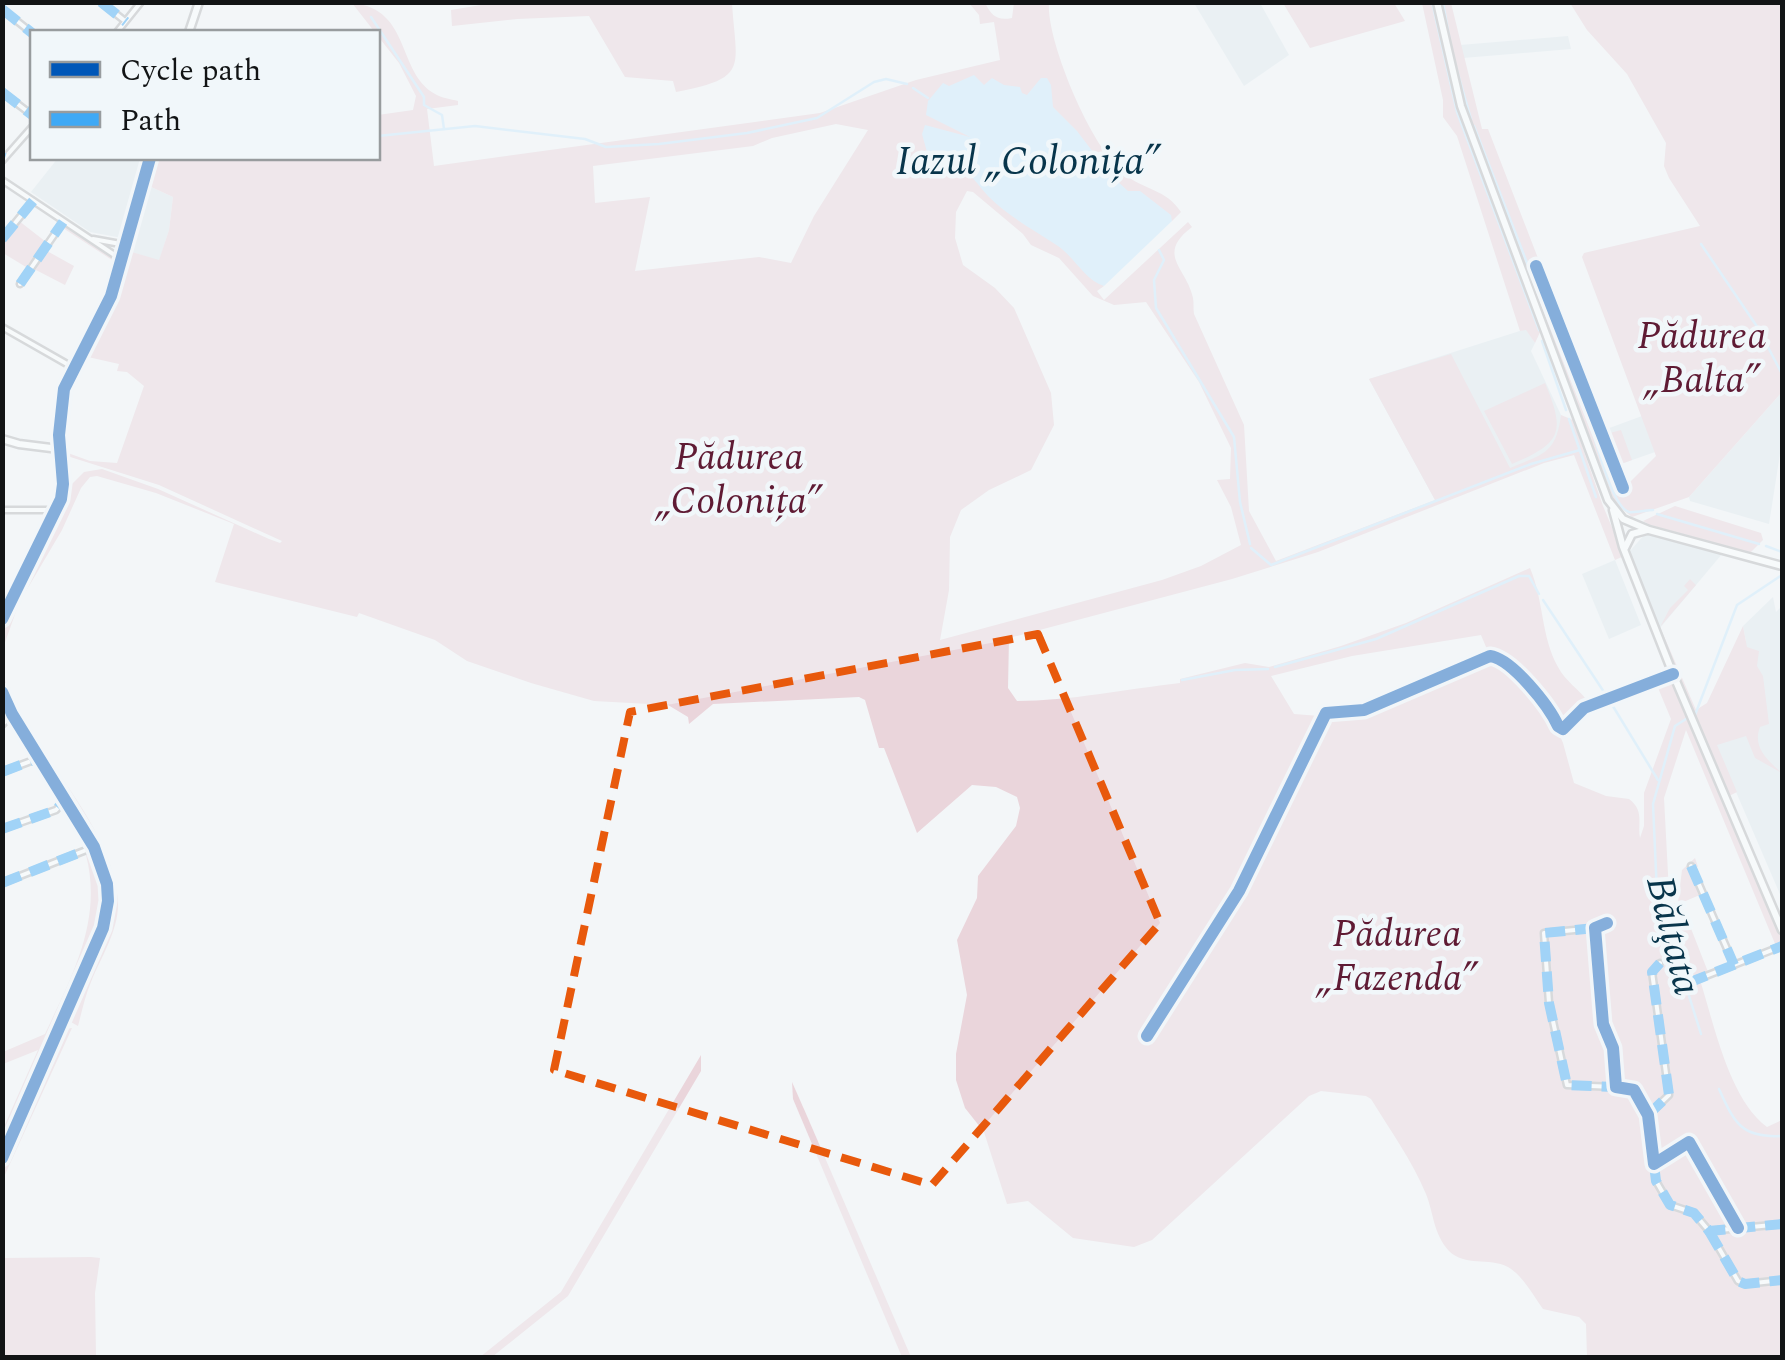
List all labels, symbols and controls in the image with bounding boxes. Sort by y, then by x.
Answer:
legend [30,30,380,160]
text: Cycle path [120,48,261,94]
text: Path [120,98,181,144]
water label: Iazul „Colonița” [896,132,1162,193]
park label: Pădurea „Balta” [1638,308,1766,410]
park label: Pădurea „Colonița” [655,429,824,531]
water label: Bălţata [1628,869,1717,1002]
park label: Pădurea „Fazenda” [1315,906,1479,1008]

